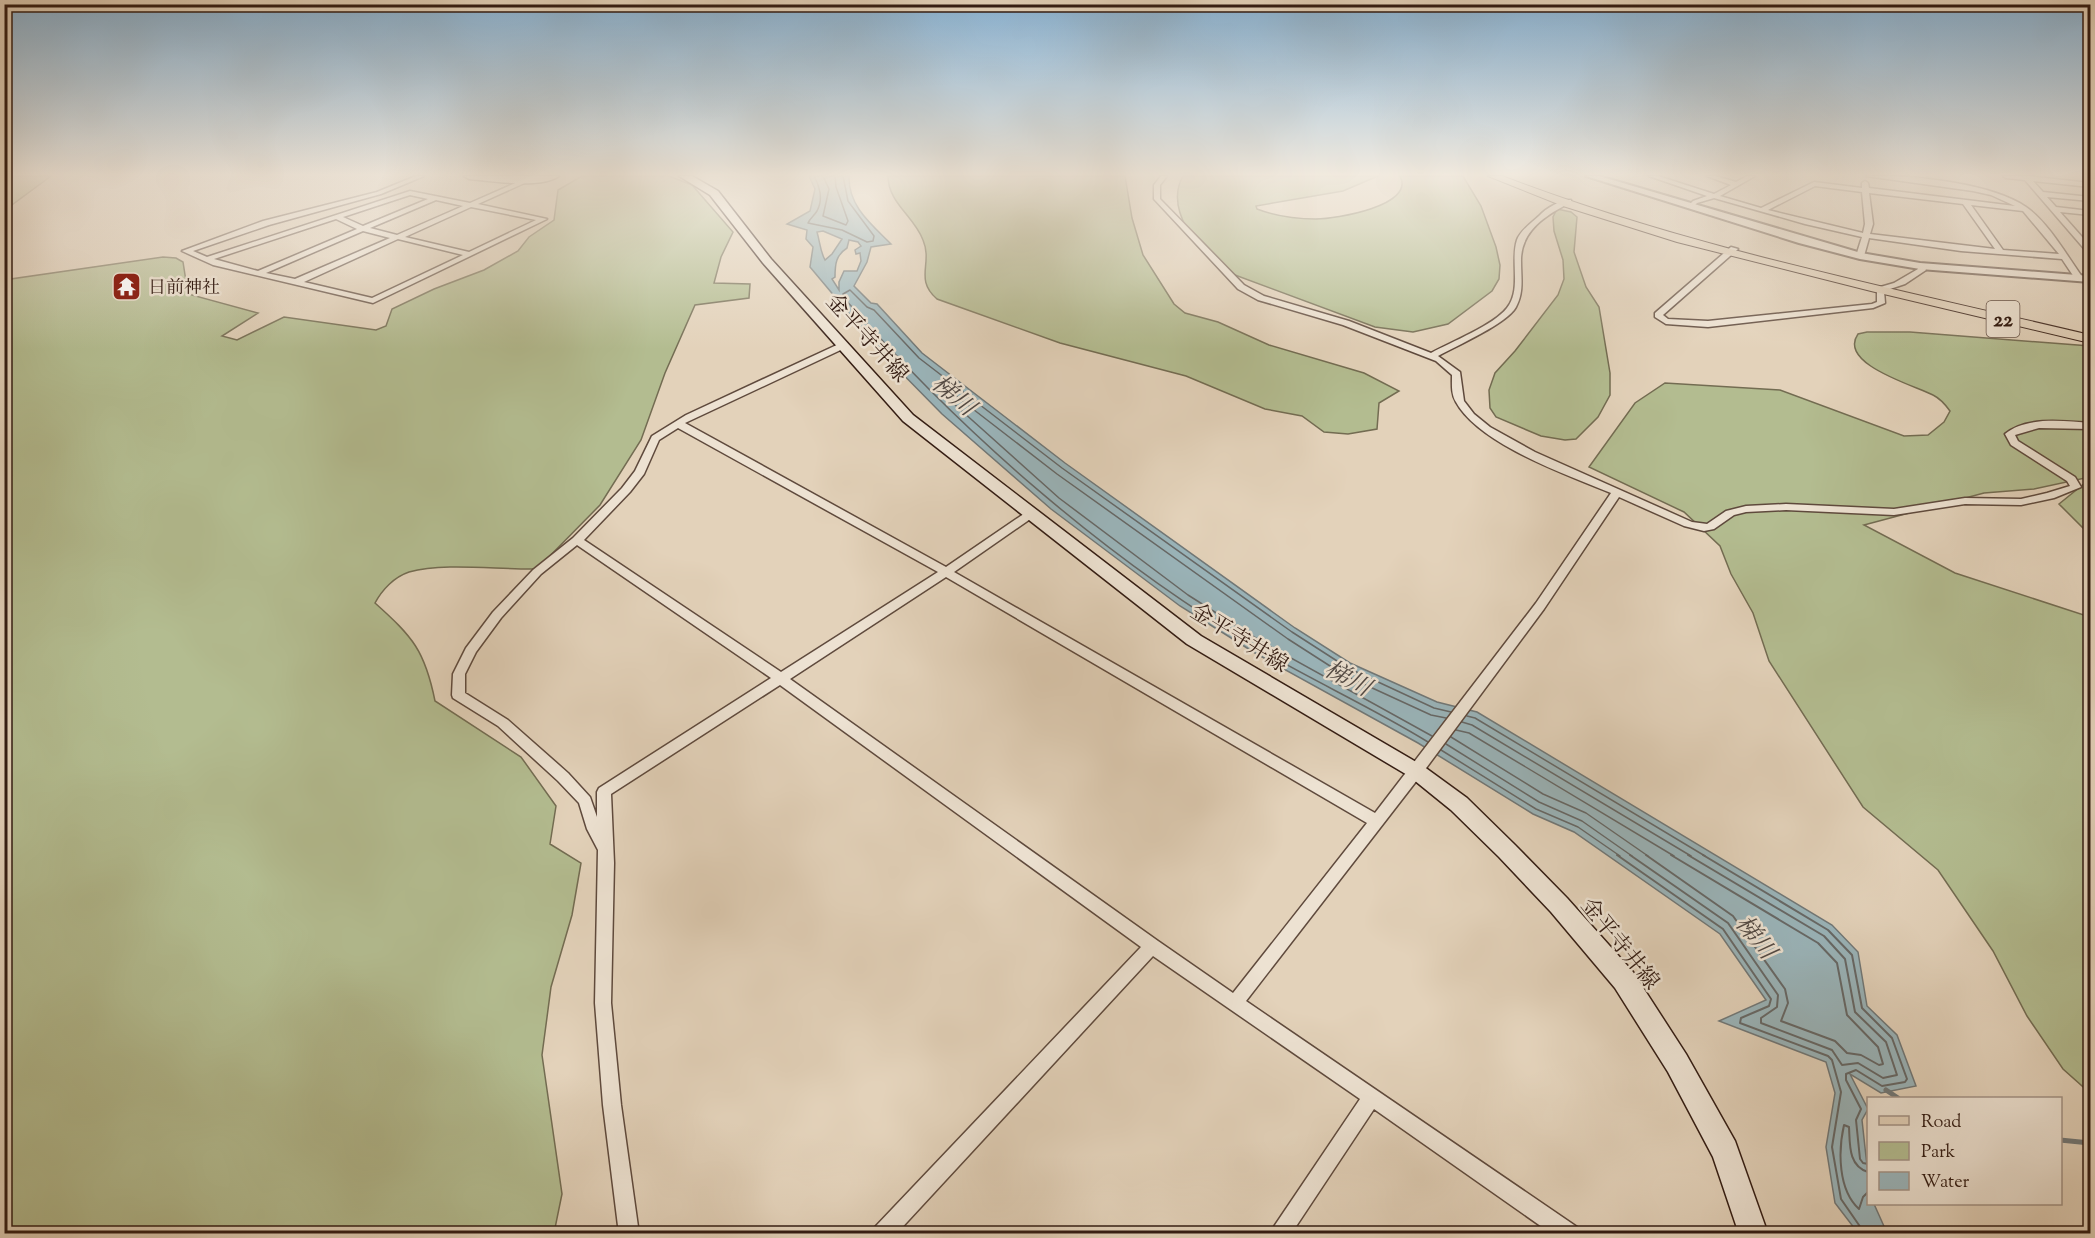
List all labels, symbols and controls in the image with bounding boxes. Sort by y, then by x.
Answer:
temple icon: 日前神社 [111,271,143,303]
place label: 日前神社 [148,276,220,302]
street label: 金平寺井線 [817,287,914,391]
road number: 22 [1986,301,2020,337]
water label: 梯川 [923,368,984,427]
street label: 金平寺井線 [1183,597,1294,682]
water label: 梯川 [1318,653,1379,707]
street label: 金平寺井線 [1572,892,1666,998]
water label: 梯川 [1726,909,1785,970]
legend [1867,1097,2062,1205]
text: Road [1921,1110,1961,1136]
text: Park [1921,1140,1956,1166]
text: Water [1921,1170,1970,1196]

